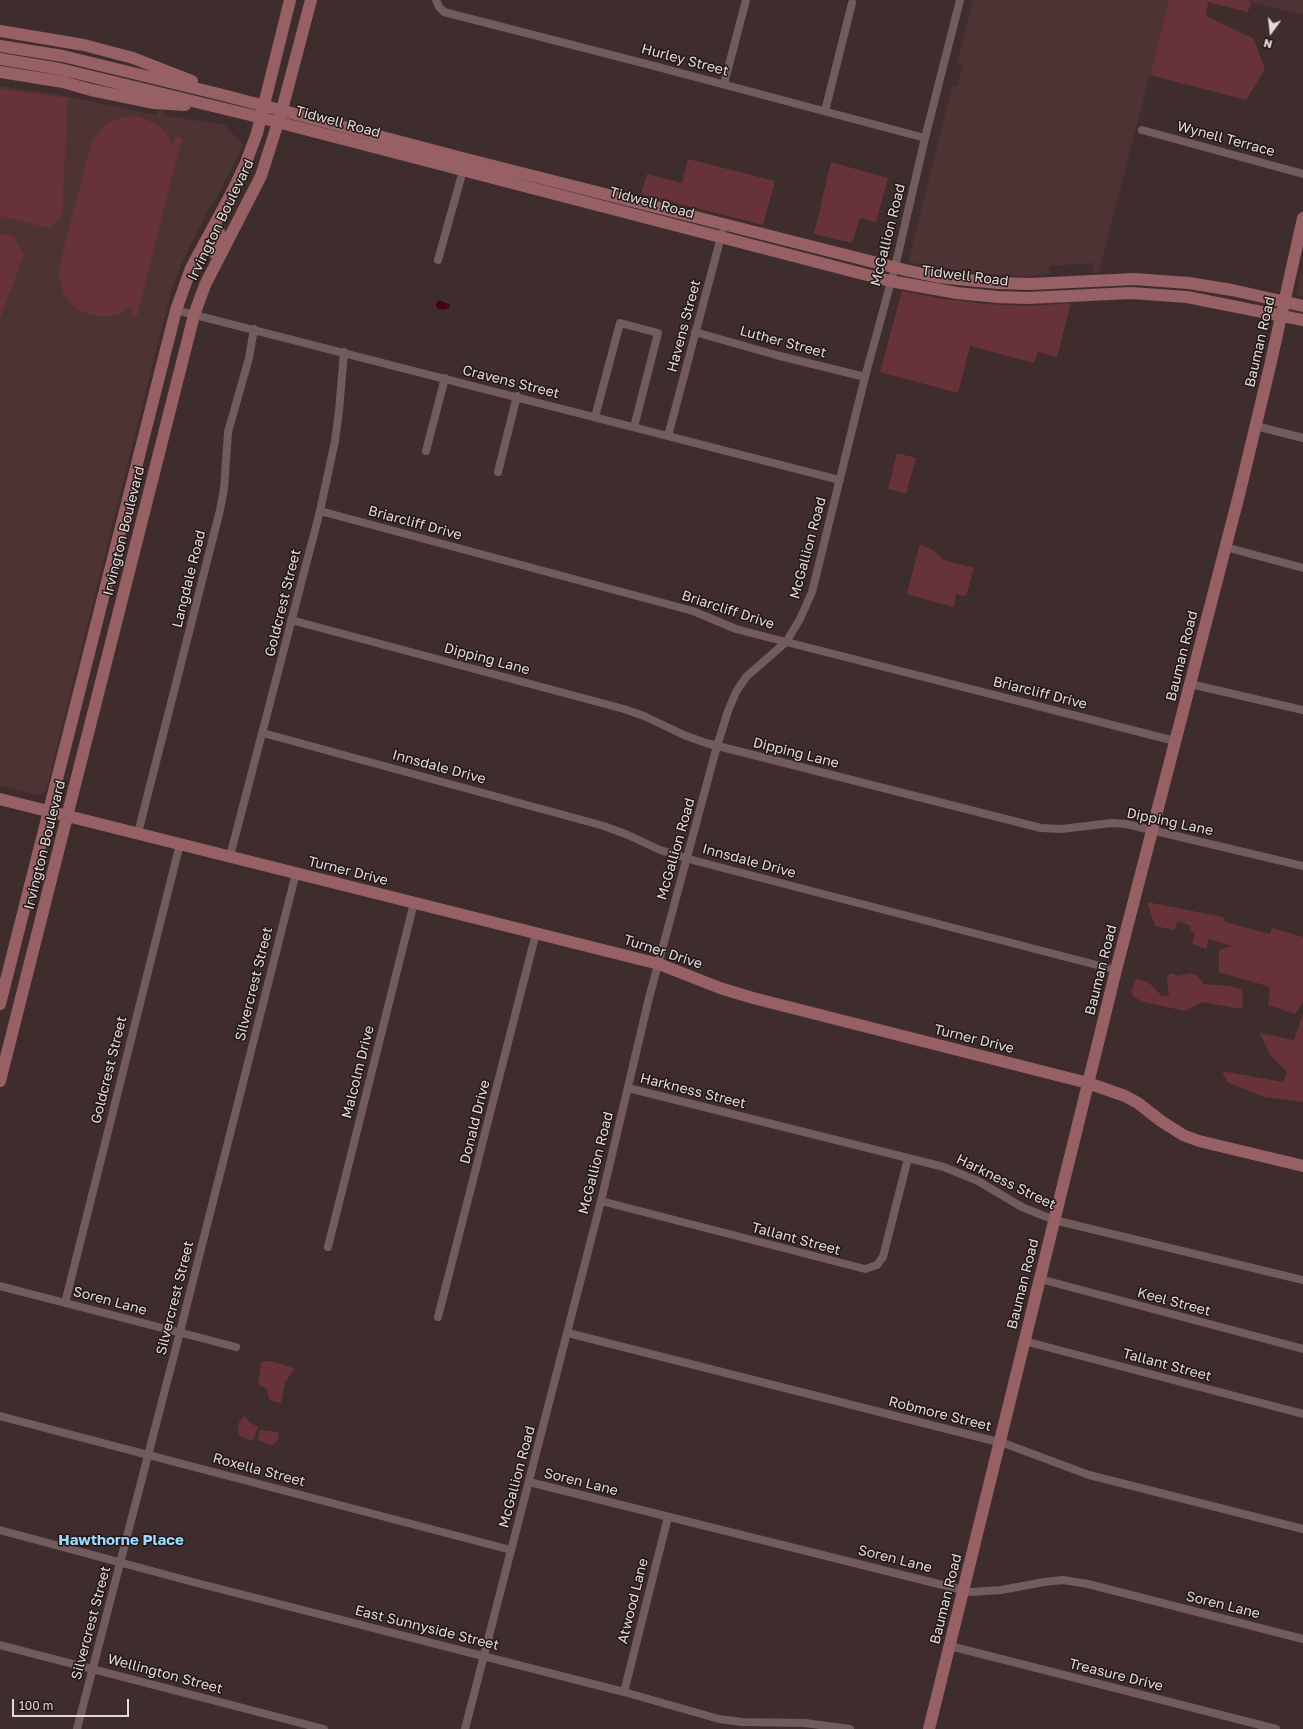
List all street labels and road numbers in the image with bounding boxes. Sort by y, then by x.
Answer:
street label: Hurley Street [640,40,730,80]
street label: Tidwell Road [294,103,382,141]
street label: Wynell Terrace [1175,118,1277,160]
street label: Irvington Boulevard [184,157,258,283]
street label: McGallion Road [867,182,909,288]
street label: Tidwell Road [608,184,696,222]
street label: Tidwell Road [921,262,1009,290]
street label: Havens Street [664,278,704,374]
street label: Bauman Road [1241,295,1279,389]
street label: Luther Street [738,322,828,362]
street label: Cravens Street [461,362,561,402]
street label: Irvington Boulevard [100,464,148,598]
street label: McGallion Road [786,495,830,601]
street label: Briarcliff Drive [366,502,464,544]
street label: Langdale Road [169,528,209,630]
street label: Goldcrest Street [262,547,304,659]
street label: Briarcliff Drive [680,587,776,633]
street label: Bauman Road [1163,609,1201,703]
street label: Dipping Lane [442,639,532,679]
street label: Briarcliff Drive [991,673,1089,713]
street label: Dipping Lane [751,734,841,772]
street label: Innsdale Drive [390,746,488,788]
street label: Irvington Boulevard [21,778,69,912]
street label: McGallion Road [653,796,699,902]
street label: Dipping Lane [1125,805,1215,839]
street label: Innsdale Drive [700,840,798,882]
street label: Turner Drive [306,853,390,889]
street label: Bauman Road [1082,923,1120,1017]
street label: Silvercrest Street [232,925,276,1043]
street label: Turner Drive [622,931,704,973]
street label: Goldcrest Street [88,1014,130,1126]
street label: Turner Drive [932,1021,1016,1057]
street label: Malcolm Drive [338,1024,378,1120]
street label: Harkness Street [638,1070,748,1112]
street label: Donald Drive [456,1078,494,1166]
street label: McGallion Road [575,1110,617,1216]
street label: Harkness Street [954,1151,1058,1213]
street label: Tallant Street [750,1219,842,1259]
street label: Bauman Road [1004,1237,1042,1331]
street label: Silvercrest Street [153,1239,197,1357]
street label: Soren Lane [71,1283,149,1319]
street label: Keel Street [1136,1284,1212,1320]
street label: Tallant Street [1121,1345,1213,1385]
street label: Robmore Street [887,1393,993,1435]
street label: McGallion Road [495,1424,539,1530]
street label: Roxella Street [211,1450,307,1490]
street label: Soren Lane [542,1465,620,1499]
street label: Soren Lane [856,1542,934,1576]
street label: Bauman Road [927,1552,965,1646]
street label: Atwood Lane [614,1557,652,1645]
street label: Silvercrest Street [68,1564,114,1682]
street label: Soren Lane [1184,1588,1262,1622]
street label: East Sunnyside Street [353,1602,501,1654]
street label: Wellington Street [106,1651,224,1697]
street label: Treasure Drive [1067,1655,1165,1695]

